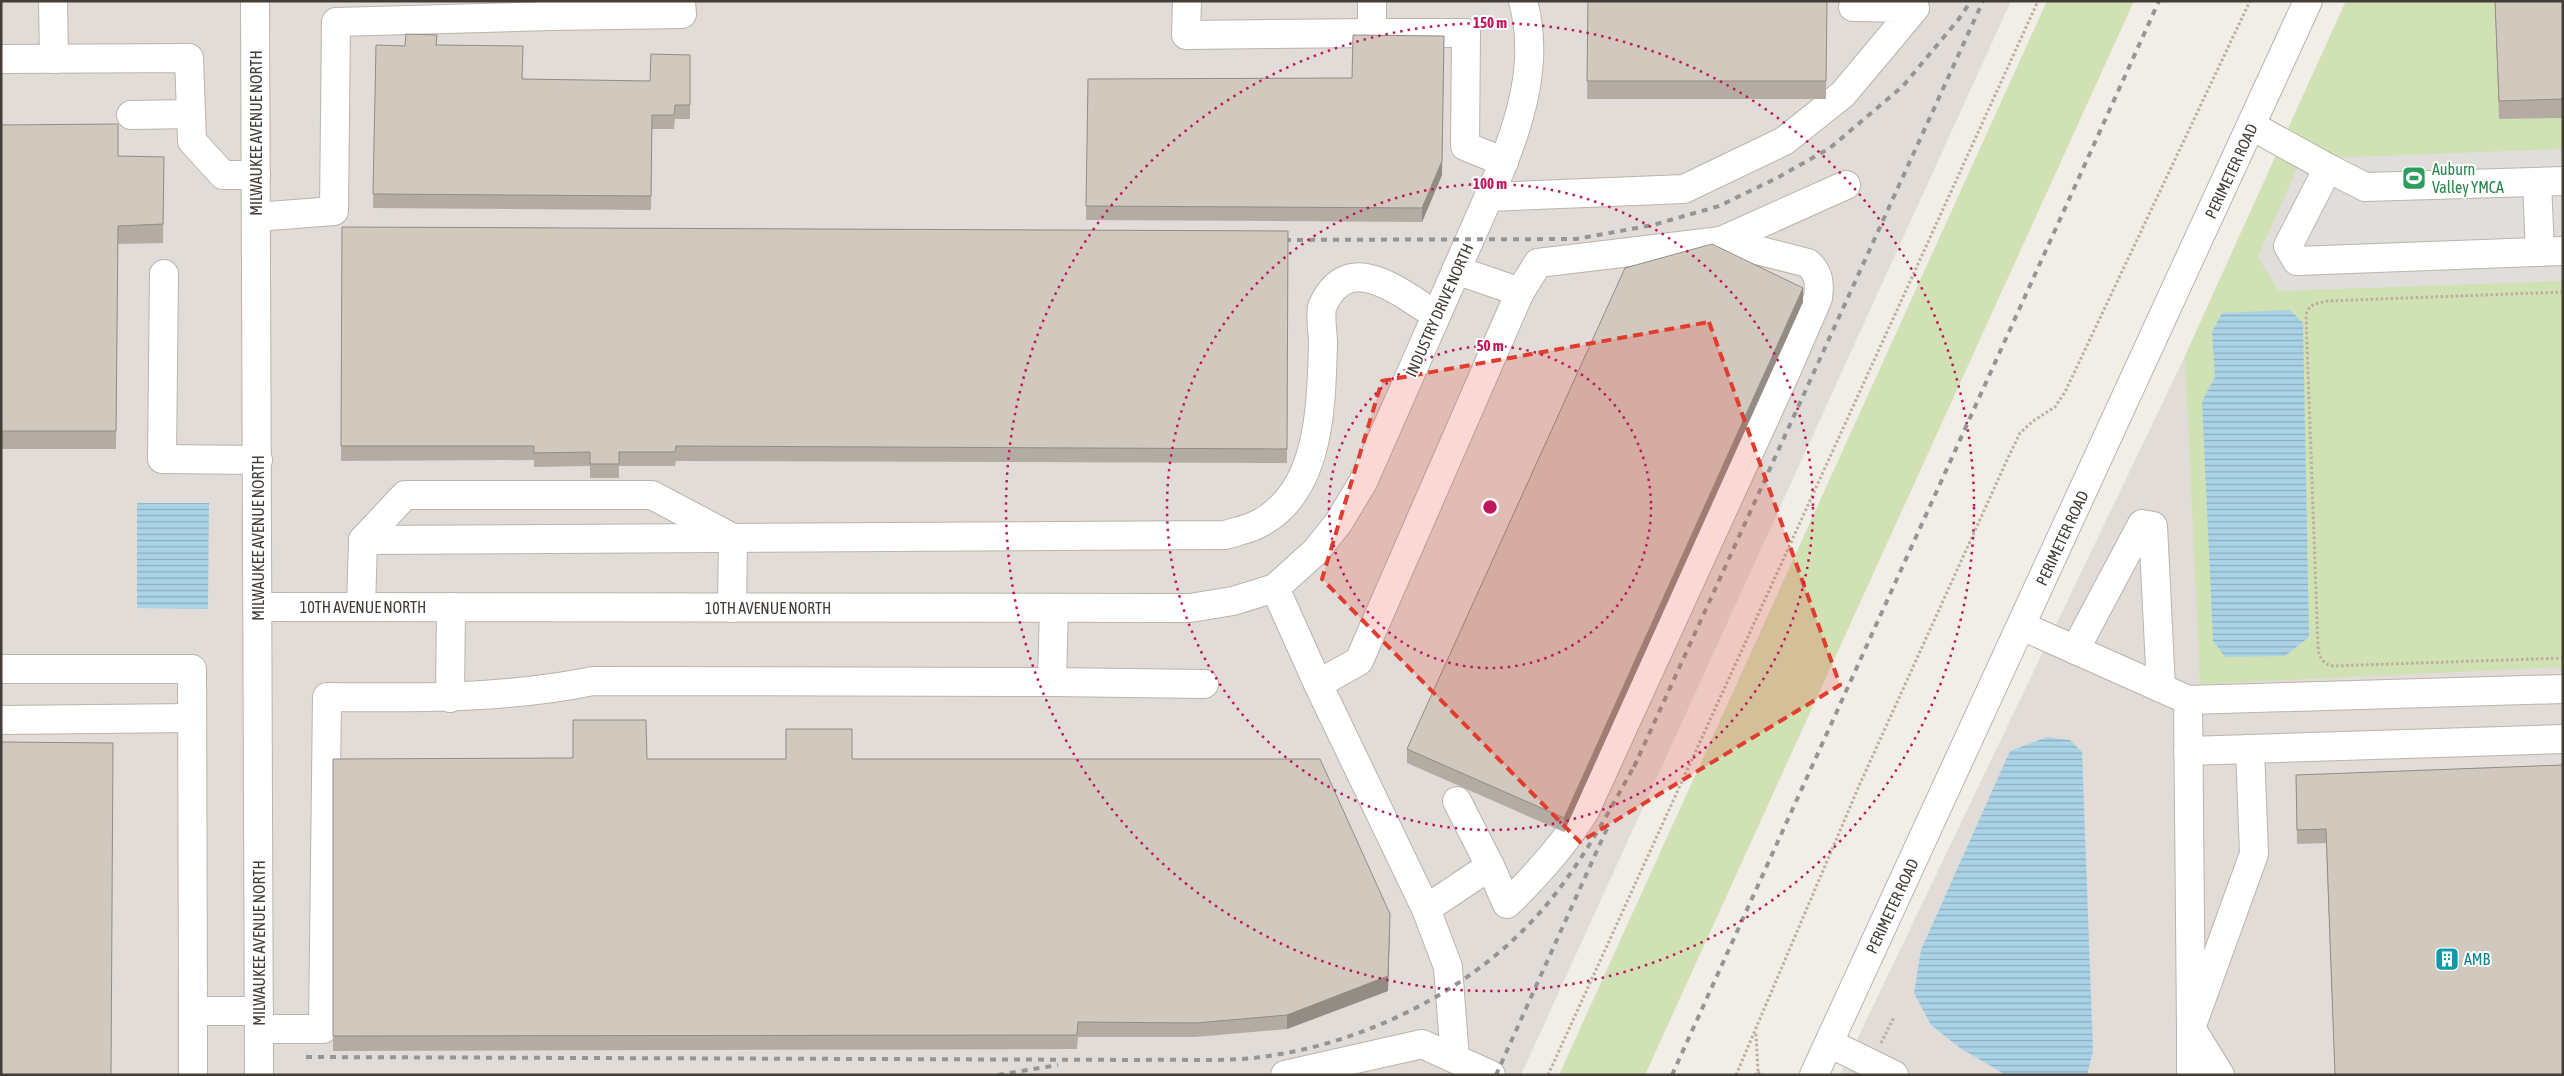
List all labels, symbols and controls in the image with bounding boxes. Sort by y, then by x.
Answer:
text: 150 m [1473,14,1507,31]
street label: MILWAUKEE AVENUE NORTH [247,50,265,216]
street label: PERIMETER ROAD [2201,121,2261,221]
place label: Auburn Valley YMCA [2432,160,2504,197]
sports icon: Auburn Valley YMCA [2401,165,2427,191]
text: 100 m [1473,175,1507,192]
street label: INDUSTRY DRIVE NORTH [1402,241,1476,379]
text: 50 m [1477,337,1504,354]
street label: MILWAUKEE AVENUE NORTH [249,455,267,621]
street label: PERIMETER ROAD [2032,488,2092,588]
centre of rings [1481,498,1499,516]
street label: 10TH AVENUE NORTH [300,598,426,616]
street label: 10TH AVENUE NORTH [705,599,831,617]
street label: PERIMETER ROAD [1862,856,1922,956]
street label: MILWAUKEE AVENUE NORTH [250,860,268,1026]
building icon: AMB [2434,946,2460,972]
place label: AMB [2464,950,2491,968]

